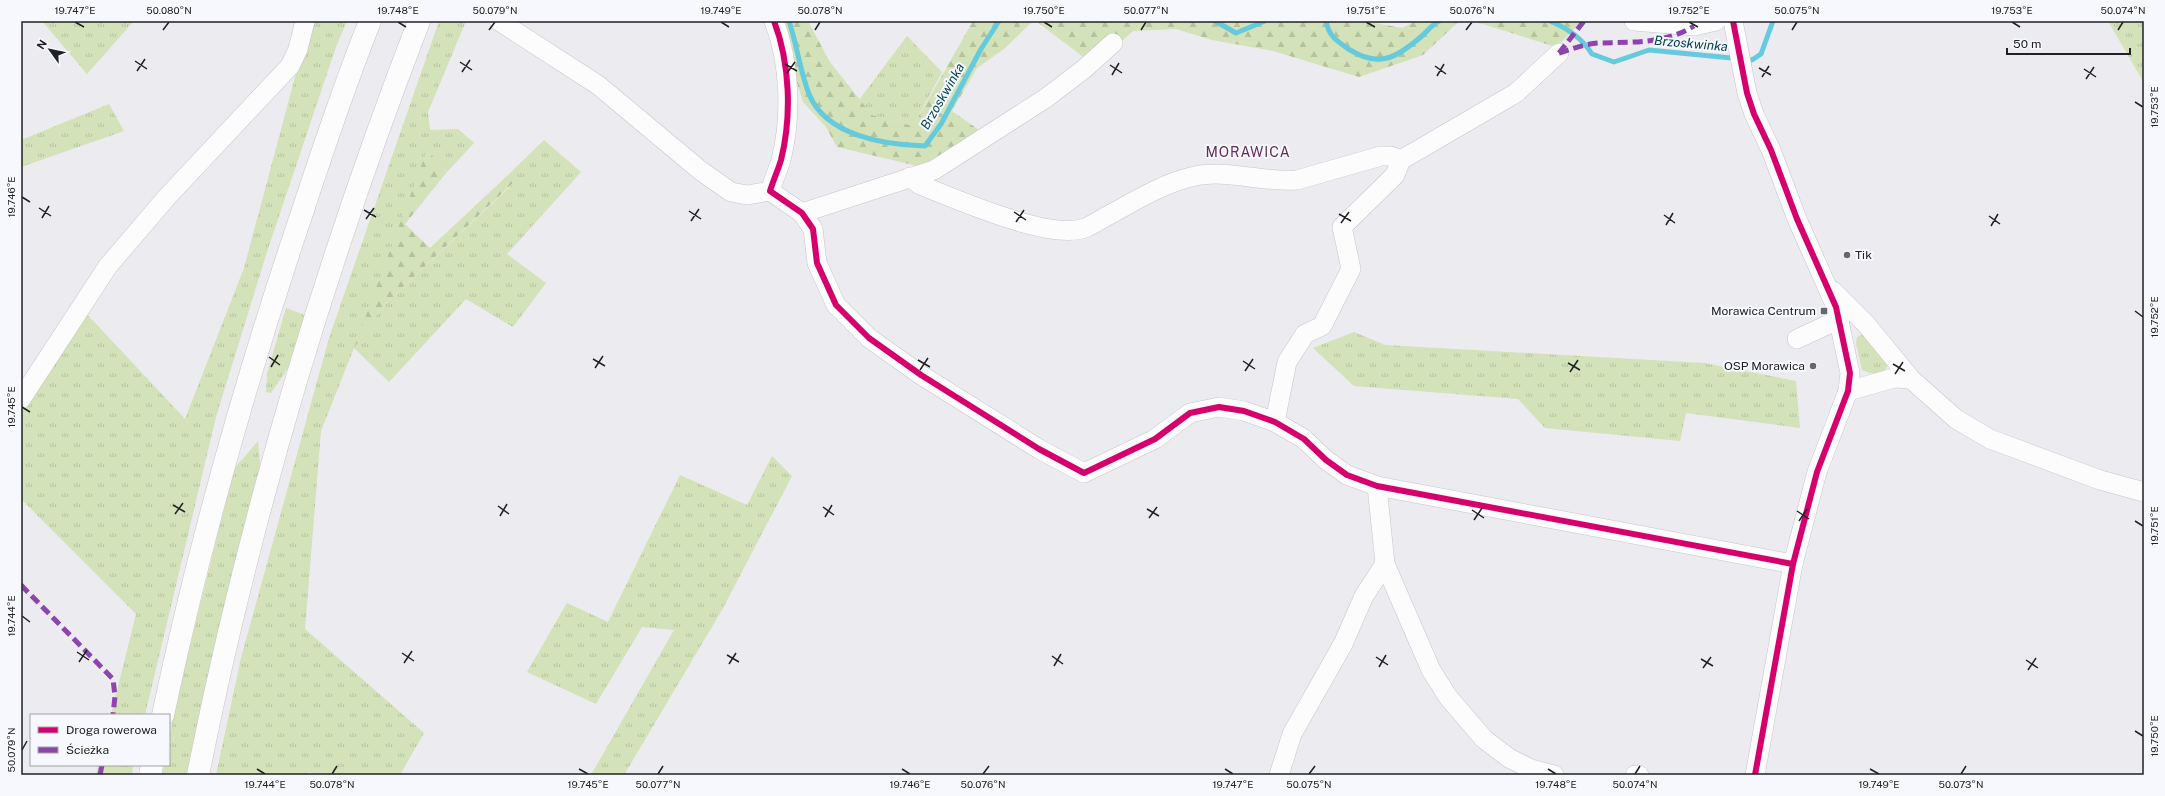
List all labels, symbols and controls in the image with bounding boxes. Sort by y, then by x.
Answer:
text: 19.747°E [55,4,95,16]
text: 50.080°N [146,4,192,16]
text: 19.748°E [377,4,419,16]
text: 50.079°N [473,4,517,16]
text: 19.749°E [700,4,742,16]
text: 50.078°N [797,4,843,16]
text: 19.750°E [1023,4,1065,16]
text: 50.077°N [1123,4,1169,16]
text: 19.751°E [1346,4,1386,16]
text: 50.076°N [1450,4,1494,16]
text: 19.752°E [1668,4,1710,16]
text: 50.075°N [1774,4,1820,16]
text: 19.753°E [1991,4,2033,16]
text: 50.074°N [2101,4,2145,16]
north arrow [30,30,70,70]
scale bar [2007,30,2130,56]
water label: Brzoskwinka [1654,33,1728,54]
text: 50 m [2013,37,2041,51]
text: N [34,38,49,51]
water label: Brzoskwinka [917,60,967,132]
text: 19.753°E [2148,86,2160,128]
district label: MORAWICA [1205,144,1291,160]
text: 19.746°E [5,176,17,218]
place label: Tik [1855,248,1872,262]
marker: Tik [1842,250,1852,260]
text: 19.752°E [2148,296,2160,338]
place label: Morawica Centrum [1711,304,1816,318]
marker: Morawica Centrum [1819,306,1829,316]
place label: OSP Morawica [1724,359,1805,373]
marker: OSP Morawica [1808,361,1818,371]
text: 19.745°E [5,386,17,428]
text: 19.751°E [2148,506,2160,546]
text: 19.744°E [5,595,17,637]
legend [30,714,170,766]
text: 19.750°E [2148,715,2160,757]
text: Droga rowerowa [66,723,157,737]
text: 50.079°N [5,728,17,772]
text: Ścieżka [66,743,109,757]
text: 19.744°E [244,778,286,790]
text: 50.078°N [309,778,355,790]
text: 19.745°E [567,778,609,790]
text: 50.077°N [635,778,681,790]
text: 19.746°E [889,778,931,790]
text: 50.076°N [961,778,1005,790]
text: 19.747°E [1213,778,1253,790]
text: 50.075°N [1286,778,1332,790]
text: 19.748°E [1535,778,1577,790]
text: 50.074°N [1613,778,1657,790]
text: 19.749°E [1858,778,1900,790]
text: 50.073°N [1939,778,1984,790]

